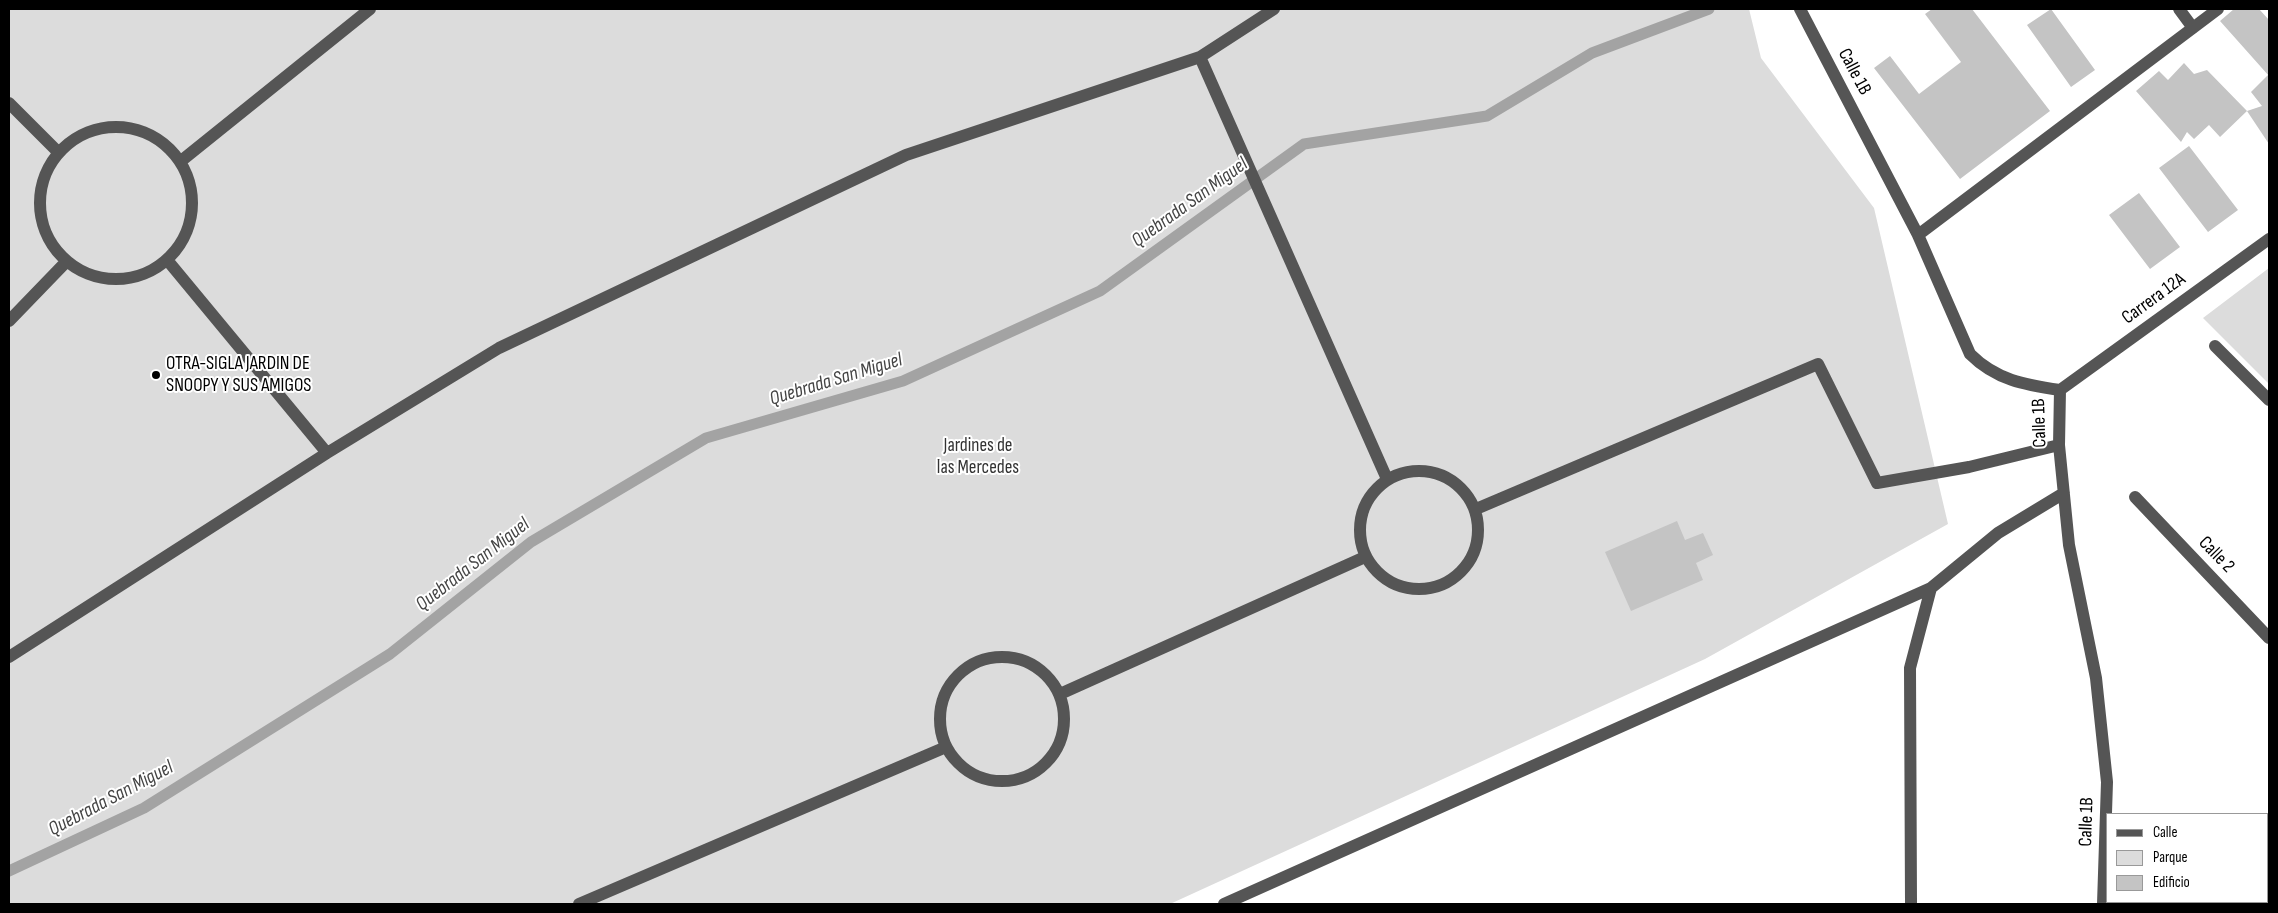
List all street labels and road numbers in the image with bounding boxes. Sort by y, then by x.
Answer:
street label: Calle 1B [1832,45,1876,99]
street label: Carrera 12A [2118,268,2190,330]
street label: Calle 1B [2028,398,2052,448]
street label: Calle 2 [2193,532,2239,578]
street label: Calle 1B [2075,797,2099,847]

